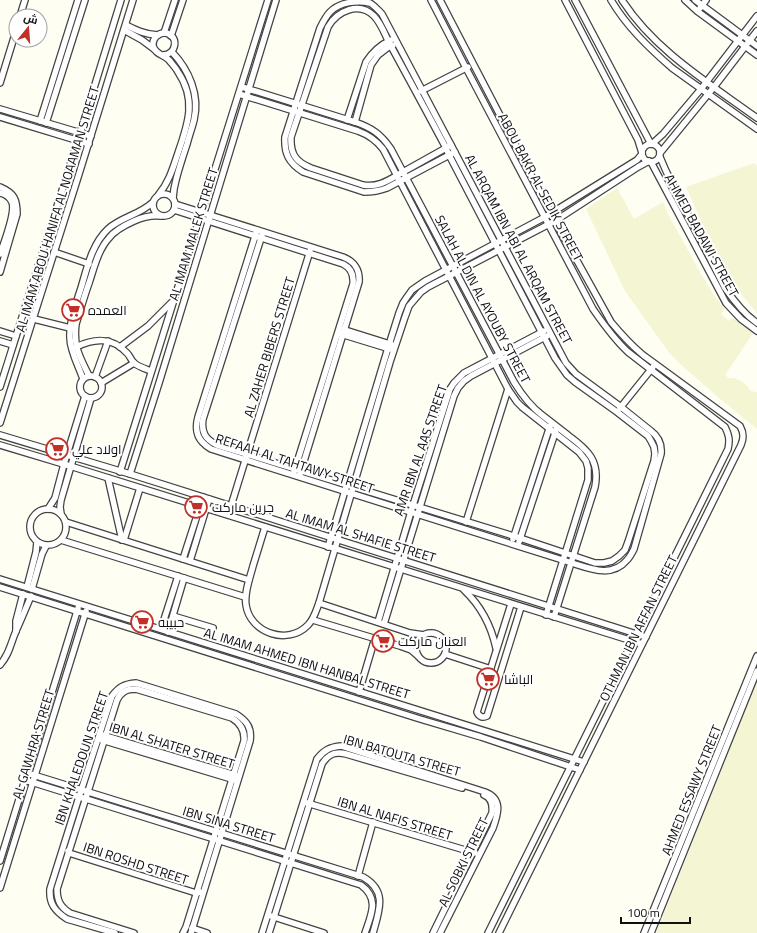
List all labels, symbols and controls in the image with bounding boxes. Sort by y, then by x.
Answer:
text: ش [21,7,41,30]
north arrow [8,8,48,48]
street label: AL IMAM ABOU HANIFA AL NOAAMAN STREET [8,83,106,335]
street label: ABOU BAKR AL SEDIK STREET [492,108,590,266]
street label: AL ARQAM IBN ABI AL ARQAM STREET [458,149,580,349]
street label: AL IMAM MALEK STREET [161,164,225,303]
street label: AHMED BADAWI STREET [658,169,746,301]
street label: SALAH AL DIN AL AYOUBY STREET [428,210,538,388]
street label: AL ZAHER BIBERS STREET [236,274,302,420]
supermarket icon: العمده [60,297,86,323]
place label: العمده [88,298,127,322]
street label: AMR IBN AL AAS STREET [386,381,454,519]
street label: REFAAH AL TAHTAWY STREET [212,426,378,500]
supermarket icon: اولاد علي [44,436,70,462]
place label: اولاد علي [72,437,121,461]
supermarket icon: جرين ماركت [183,494,209,520]
place label: جرين ماركت [212,495,274,519]
street label: AL IMAM AL SHAFIE STREET [283,501,439,569]
street label: OTHMAN IBN AFFAN STREET [592,551,684,705]
supermarket icon: حبيبه [129,609,155,635]
place label: حبيبه [158,610,184,634]
street label: AL IMAM AHMED IBN HANBAL STREET [201,620,413,706]
supermarket icon: العنان ماركت [370,628,396,654]
place label: العنان ماركت [398,629,467,653]
supermarket icon: الباشا [475,666,501,692]
place label: الباشا [504,667,533,691]
street label: AL GAWHRA STREET [5,686,61,802]
street label: IBN KHALEDOUN STREET [47,688,115,828]
street label: IBN AL SHATER STREET [106,714,238,776]
street label: AHMED ESSAWY STREET [654,721,728,859]
street label: IBN BATOUTA STREET [340,727,464,783]
street label: IBN AL NAFIS STREET [334,789,456,847]
street label: IBN SINA STREET [180,799,278,849]
street label: AL SOBKI STREET [431,813,495,911]
street label: IBN ROSHD STREET [80,835,192,891]
scale bar [621,899,690,925]
text: 100 m [627,901,660,924]

